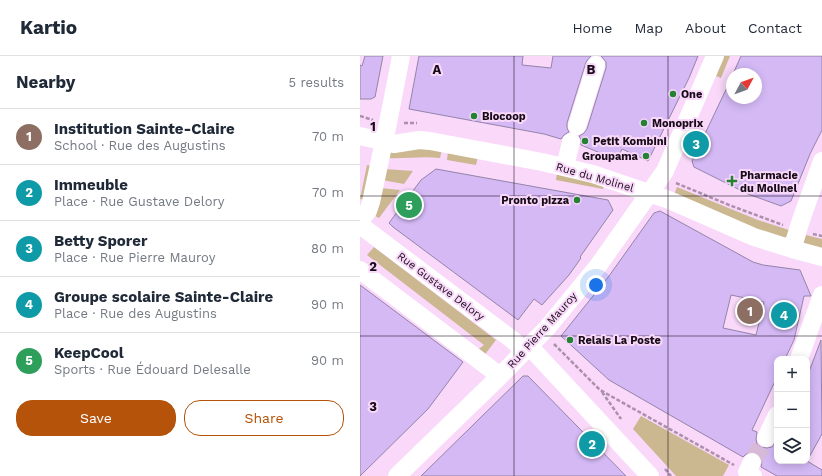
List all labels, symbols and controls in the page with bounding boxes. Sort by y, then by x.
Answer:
text: Kartio [20,16,77,39]
text: Home [572,20,612,36]
text: Map [634,20,663,36]
text: About [685,20,726,36]
text: Contact [748,20,802,36]
text: A [433,62,442,77]
text: B [587,62,596,77]
north arrow [726,68,762,104]
text: Nearby [16,72,75,92]
text: 5 results [289,75,344,90]
place label: One [681,88,702,101]
marker: One [668,89,678,99]
place label: Biocoop [482,110,526,123]
marker: Biocoop [469,111,479,121]
place label: Monoprix [652,117,704,130]
marker: Monoprix [639,118,649,128]
text: 1 [370,119,376,134]
text: Institution Sainte-Claire [54,120,235,138]
text: 1 [26,129,32,144]
text: 70 m [312,129,344,144]
pin: 3 [683,129,709,159]
place label: Petit Kombini [593,135,667,148]
marker: Petit Kombini [580,136,590,146]
text: School · Rue des Augustins [54,138,226,153]
place label: Groupama [582,150,639,163]
marker: Groupama [641,151,651,161]
street label: Rue du Molinel [555,160,636,195]
place label: Pharmacie du Molinel [740,169,798,195]
text: Immeuble [54,176,128,194]
marker: Pharmacie du Molinel [727,176,737,186]
text: 2 [25,185,33,200]
text: 70 m [312,185,344,200]
pin: 5 [396,190,422,220]
text: Place · Rue Gustave Delory [54,194,225,209]
place label: Pronto pizza [501,194,570,207]
marker: Pronto pizza [572,195,582,205]
text: Betty Sporer [54,232,147,250]
text: 3 [25,241,33,256]
text: 80 m [311,241,344,256]
street label: Rue Gustave Delory [395,249,487,324]
text: Place · Rue Pierre Mauroy [54,250,215,265]
text: 2 [369,259,377,274]
your location [586,275,606,295]
text: Groupe scolaire Sainte-Claire [54,288,273,306]
street label: Rue Pierre Mauroy [505,289,580,371]
pin: 1 [737,296,763,326]
text: 4 [25,297,33,312]
text: 90 m [311,297,344,312]
pin: 4 [771,300,797,330]
text: Place · Rue des Augustins [54,306,217,321]
place label: Relais La Poste [578,334,661,347]
marker: Relais La Poste [565,335,575,345]
text: KeepCool [54,344,124,362]
text: 5 [25,353,33,368]
text: 90 m [311,353,344,368]
map controls [774,356,810,464]
button: + [774,356,810,392]
text: Sports · Rue Édouard Delesalle [54,362,251,377]
button: − [774,392,810,428]
text: 3 [369,399,377,414]
button: Save [16,400,176,436]
button: Share [184,400,344,436]
button: layers [774,428,810,464]
pin: 2 [579,429,605,459]

